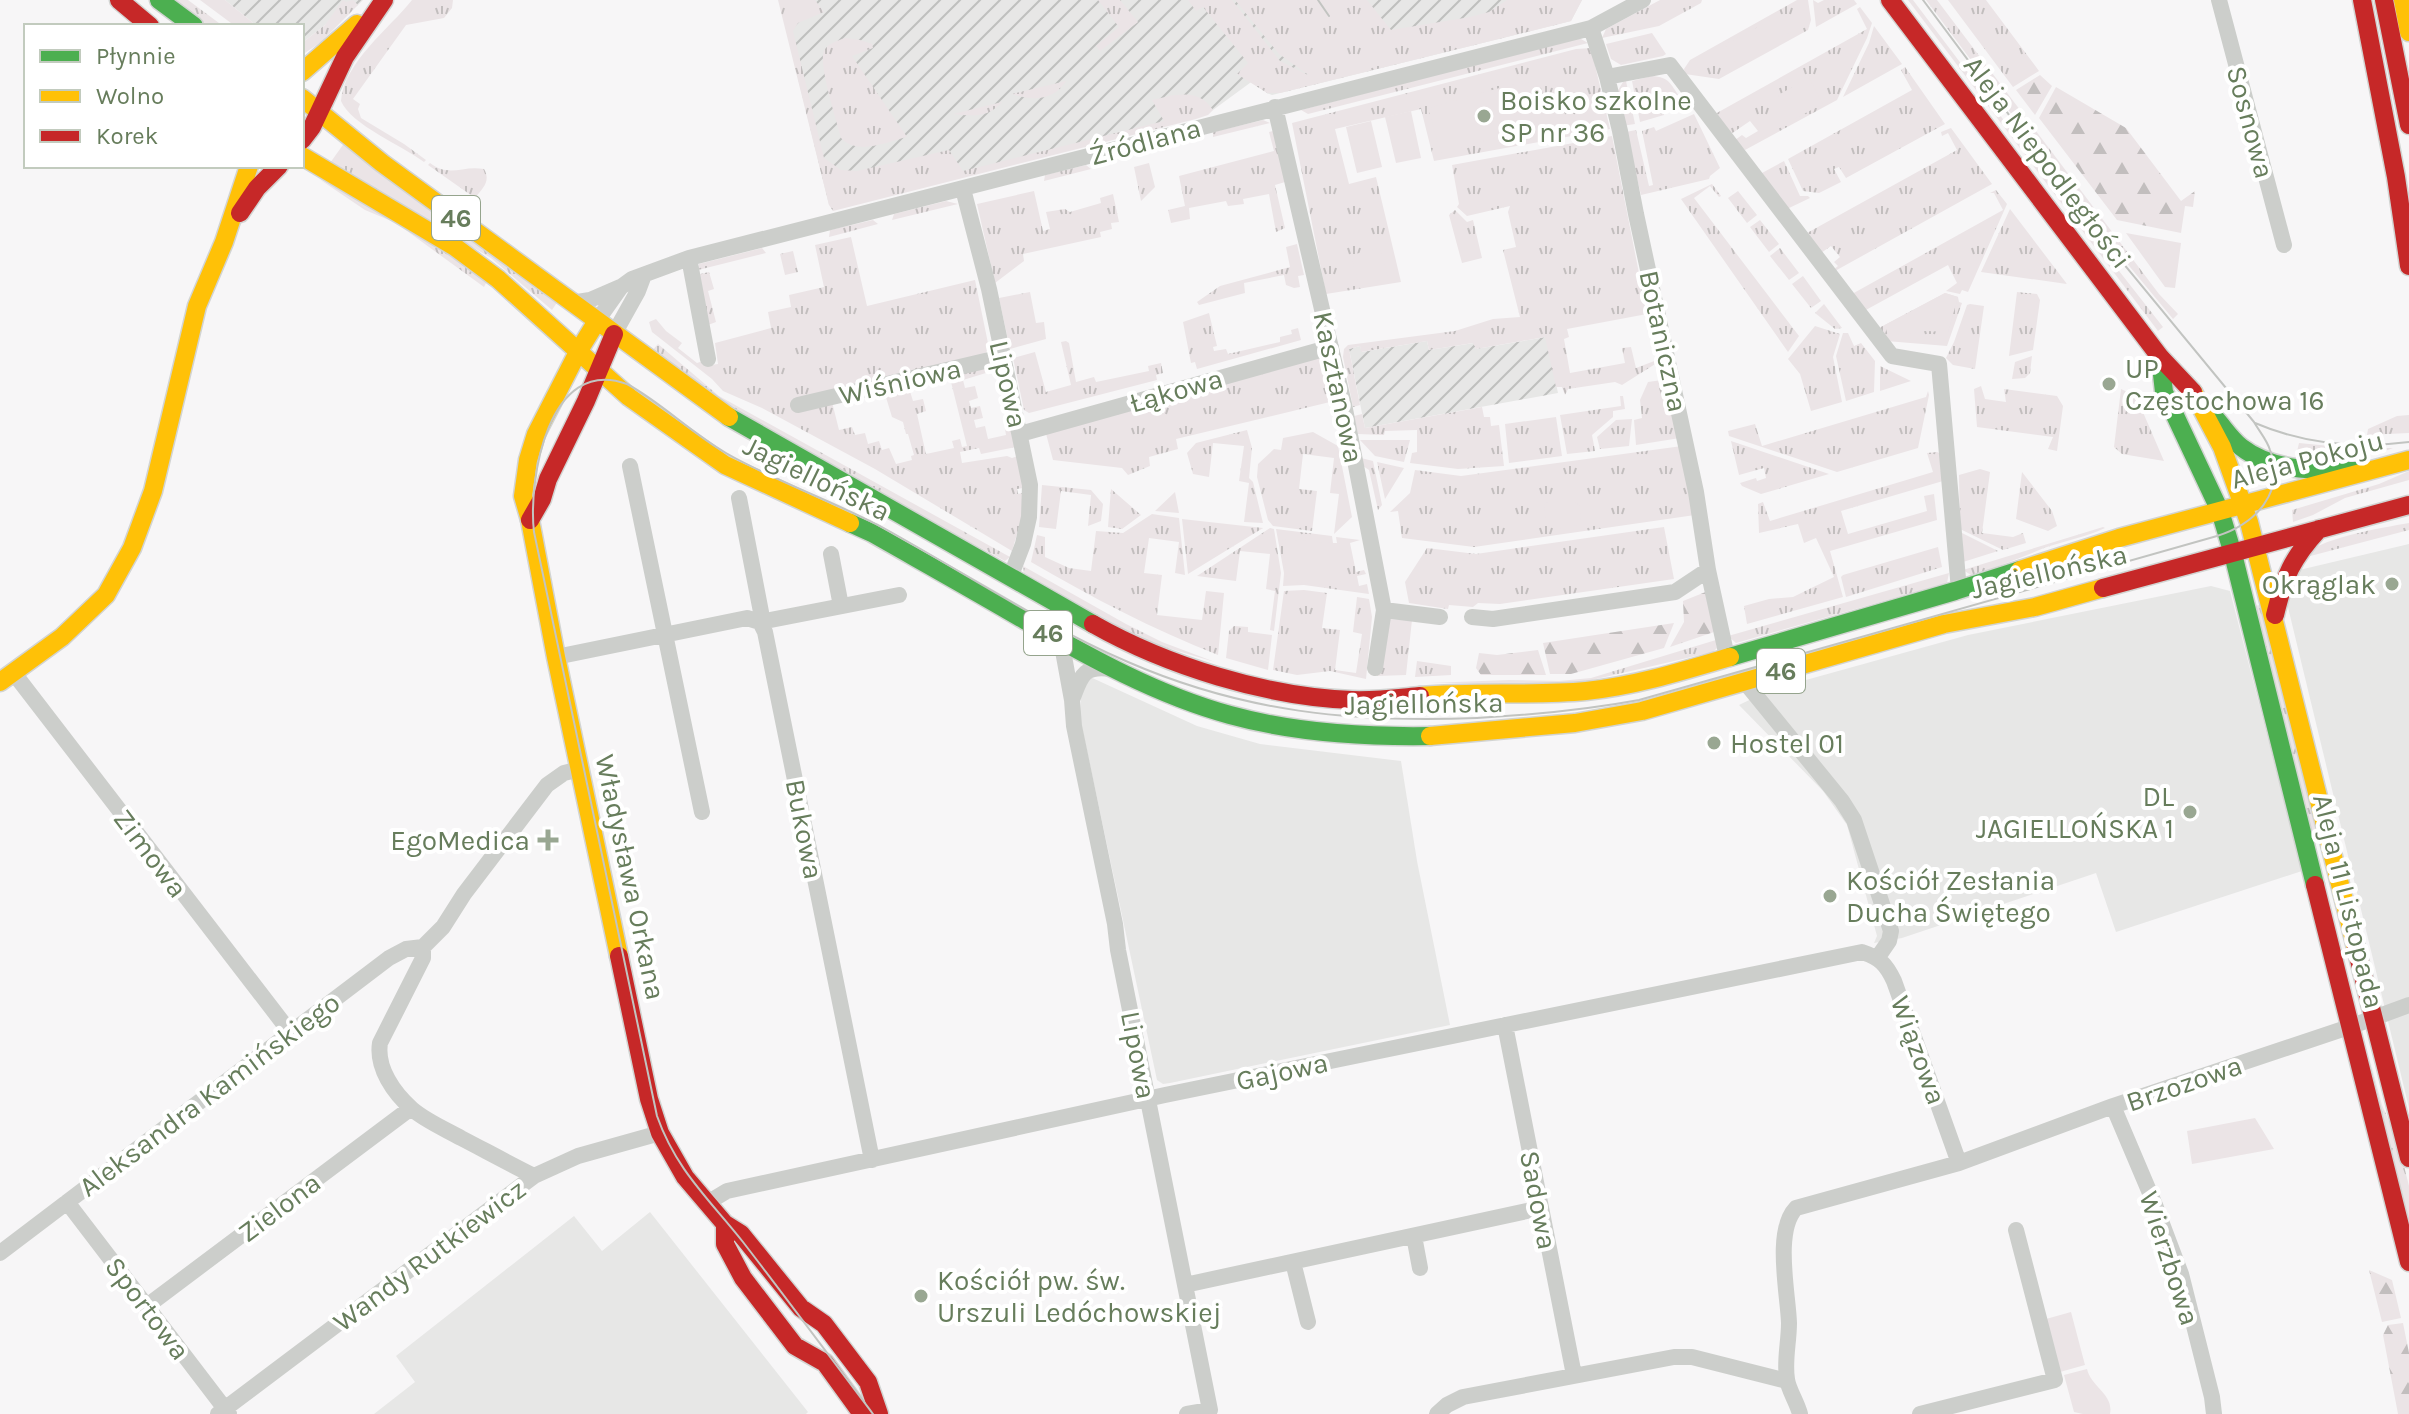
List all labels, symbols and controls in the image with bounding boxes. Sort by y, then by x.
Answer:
legend [24,24,304,168]
text: Płynnie [96,42,176,70]
street label: Aleja Niepodległości [1957,49,2138,275]
street label: Sosnowa [2220,62,2281,182]
text: Wolno [96,82,164,110]
place label: Boisko szkolne SP nr 36 [1500,84,1692,149]
marker: Boisko szkolne SP nr 36 [1475,107,1493,125]
street label: Źródlana [1085,110,1205,172]
text: Korek [96,122,158,150]
road number: 46 [432,196,480,240]
street label: Botaniczna [1632,267,1695,415]
street label: Kasztanowa [1306,308,1371,466]
street label: Lipowa [982,337,1035,431]
street label: Wiśniowa [836,351,964,412]
place label: UP Częstochowa 16 [2125,352,2325,417]
street label: Łąkowa [1126,361,1226,419]
marker: UP Częstochowa 16 [2100,375,2118,393]
street label: Aleja Pokoju [2227,423,2387,496]
street label: Jagiellońska [738,429,895,528]
street label: Jagiellońska [1968,538,2130,605]
place label: Okrąglak [2262,568,2376,601]
marker: Okrąglak [2383,575,2401,593]
road number: 46 [1024,611,1072,655]
road number: 46 [1757,649,1805,693]
street label: Jagiellońska [1344,686,1504,721]
place label: Hostel 01 [1730,727,1844,760]
marker: Hostel 01 [1705,734,1723,752]
street label: Władysława Orkana [588,751,673,1003]
street label: Bukowa [779,776,830,882]
place label: DL JAGIELLOŃSKA 1 [1976,780,2174,845]
street label: Aleja 11 Listopada [2306,790,2391,1012]
street label: Zimowa [107,803,195,904]
marker: DL JAGIELLOŃSKA 1 [2181,803,2199,821]
place label: EgoMedica [390,824,530,857]
marker: EgoMedica [537,829,559,851]
place label: Kościół Zesłania Ducha Świętego [1846,864,2055,929]
marker: Kościół Zesłania Ducha Świętego [1821,887,1839,905]
street label: Aleksandra Kamińskiego [72,986,346,1203]
street label: Wiązowa [1884,991,1953,1109]
street label: Lipowa [1114,1008,1163,1102]
street label: Gajowa [1233,1046,1331,1097]
street label: Brzozowa [2122,1048,2246,1119]
street label: Sadowa [1513,1148,1564,1252]
street label: Zielona [232,1166,327,1249]
street label: Wandy Rutkiewicz [327,1172,532,1338]
street label: Wierzbowa [2132,1187,2207,1329]
street label: Sportowa [98,1250,197,1366]
place label: Kościół pw. św. Urszuli Ledóchowskiej [937,1264,1221,1329]
marker: Kościół pw. św. Urszuli Ledóchowskiej [912,1287,930,1305]

